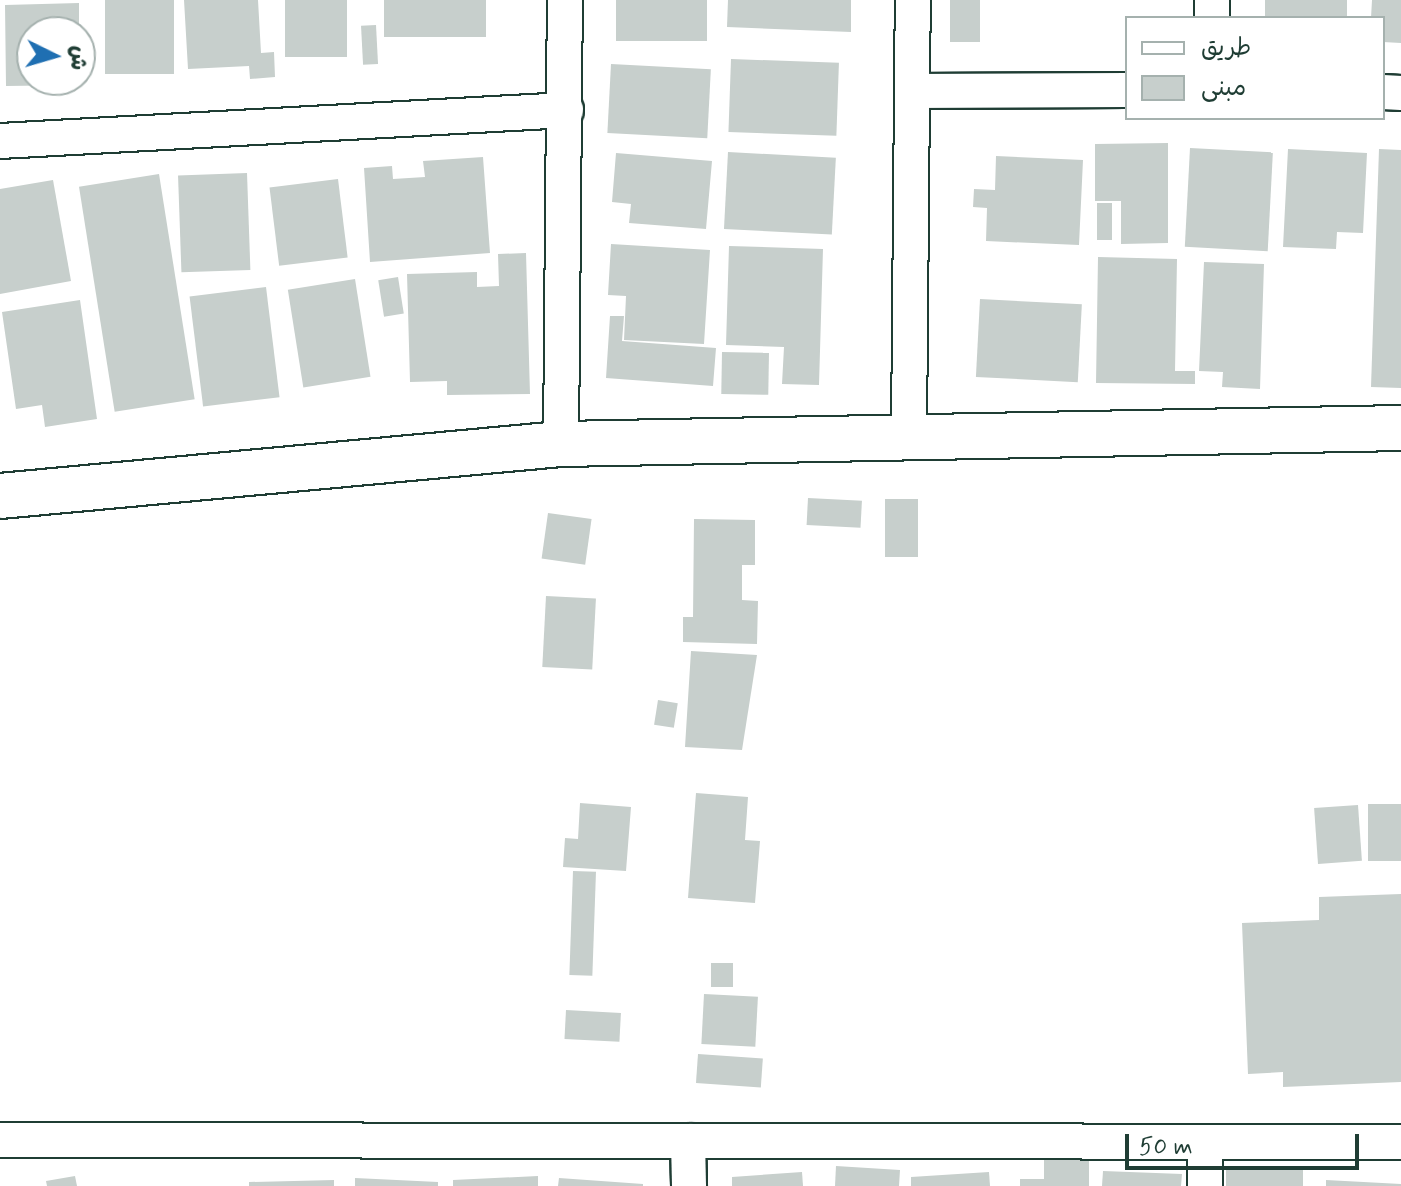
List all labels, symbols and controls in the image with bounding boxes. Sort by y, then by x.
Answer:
north arrow [16,16,96,96]
legend [1125,16,1385,120]
text: طريق [1201,33,1251,64]
text: ش [63,45,93,71]
text: مبنى [1201,73,1246,104]
scale bar [1129,1118,1363,1168]
text: 50 m [1139,1132,1193,1163]

